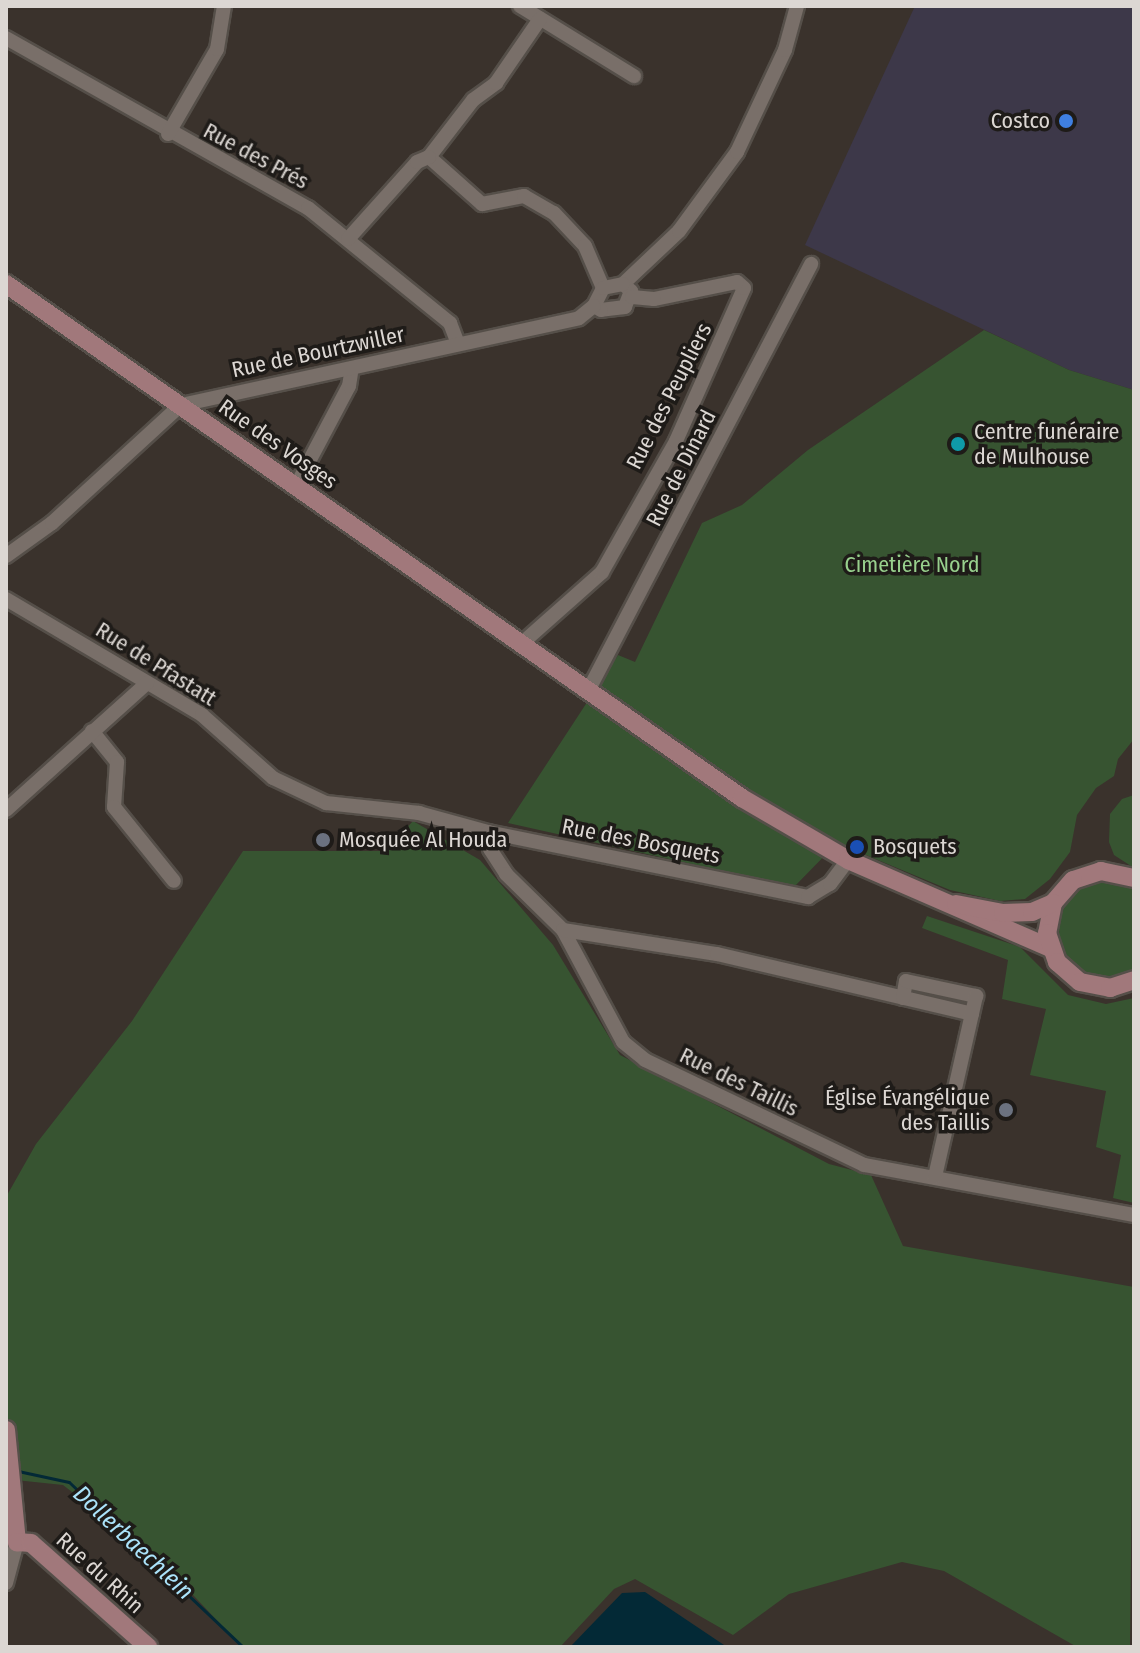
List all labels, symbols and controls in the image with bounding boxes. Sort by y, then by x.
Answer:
place label: Costco [991,108,1050,134]
marker: Costco [1057,112,1075,130]
street label: Rue des Prés [199,117,313,195]
street label: Rue des Peupliers [621,318,717,474]
street label: Rue de Bourtzwiller [229,321,407,383]
street label: Rue des Vosges [214,393,342,495]
street label: Rue de Dinard [640,405,722,531]
place label: Centre funéraire de Mulhouse [974,418,1119,470]
marker: Centre funéraire de Mulhouse [949,435,967,453]
park label: Cimetière Nord [845,552,979,578]
street label: Rue de Pfastatt [91,616,221,712]
street label: Rue des Bosquets [560,813,722,869]
place label: Mosquée Al Houda [339,827,507,853]
marker: Mosquée Al Houda [314,831,332,849]
place label: Bosquets [873,834,957,860]
marker: Bosquets [848,838,866,856]
street label: Rue des Taillis [675,1042,803,1122]
place label: Église Évangélique des Taillis [825,1084,990,1136]
marker: Église Évangélique des Taillis [997,1101,1015,1119]
water label: Dollerbaechlein [67,1480,199,1606]
street label: Rue du Rhin [51,1527,149,1619]

